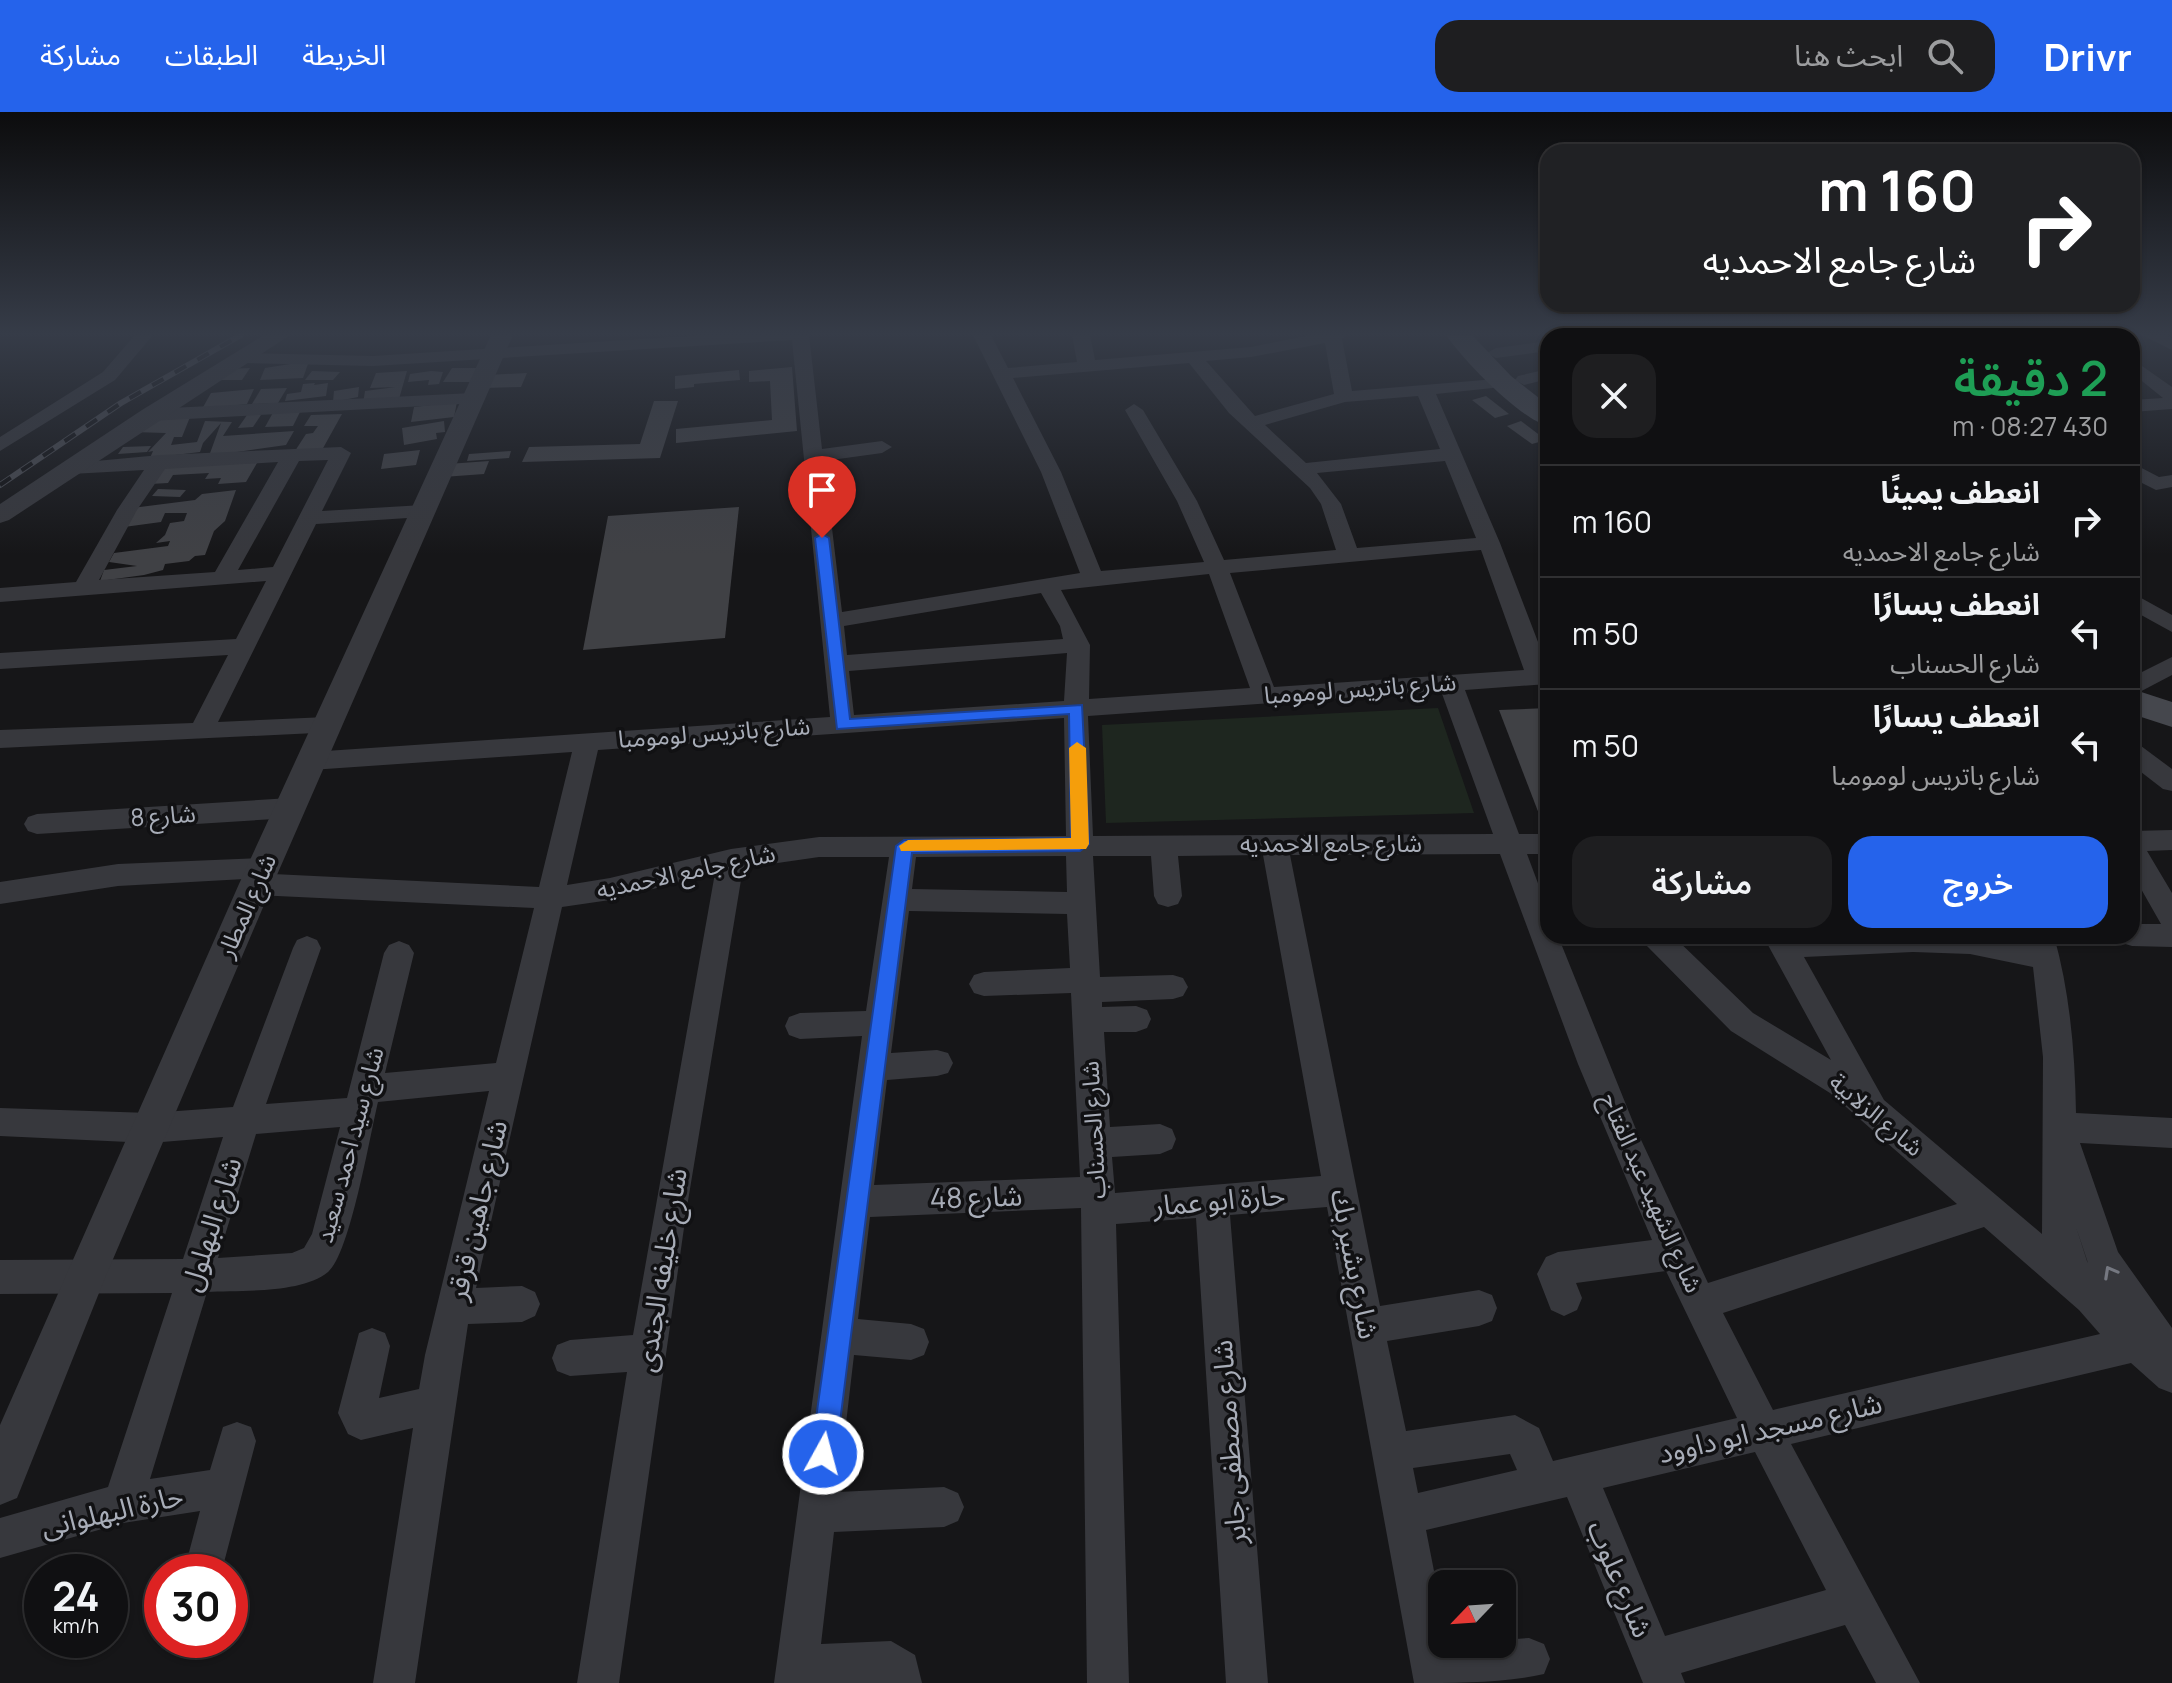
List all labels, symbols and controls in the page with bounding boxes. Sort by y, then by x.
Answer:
search box [1435,20,1995,92]
text: Drivr [2043,30,2132,82]
text: ابحث هنا [1794,34,1903,75]
icon: search [1923,34,1967,78]
text: مشاركة [40,35,121,73]
text: الطبقات [165,35,258,73]
text: الخريطة [302,35,386,73]
text: 160 m [1818,151,1976,228]
icon: right [2004,176,2108,280]
text: شارع جامع الاحمديه [1703,235,1976,284]
text: 2 دقيقة [1954,345,2108,410]
button: close [1572,354,1656,438]
text: 430 m · 08:27 [1952,408,2108,444]
pin [788,456,856,538]
icon: arrive [800,468,844,512]
text: انعطف يمينًا [1881,471,2040,512]
icon: right [2064,499,2108,543]
text: 160 m [1572,501,1652,542]
text: شارع جامع الاحمديه [1843,533,2040,569]
text: انعطف يسارًا [1873,583,2040,624]
icon: left [2064,611,2108,655]
text: 50 m [1572,613,1639,654]
text: شارع الحسناب [1890,645,2040,681]
street label: شارع باتريس لومومبا [1263,664,1457,713]
text: انعطف يسارًا [1873,695,2040,736]
street label: شارع باتريس لومومبا [617,708,811,757]
icon: left [2064,723,2108,767]
text: 50 m [1572,725,1639,766]
text: شارع باتريس لومومبا [1831,757,2040,793]
street label: شارع 8 [129,796,197,835]
street label: شارع جامع الاحمديه [1240,826,1422,861]
street label: شارع جامع الاحمديه [593,835,779,908]
button: مشاركة [1572,836,1832,928]
button: خروج [1848,836,2108,928]
street label: شارع المطار [208,848,285,964]
street label: شارع سيد احمد سعيد [307,1043,392,1247]
street label: شارع الحسناب [1072,1060,1115,1200]
street label: شارع الزلابية [1822,1065,1931,1164]
street label: شارع الشهيد عبد الفتاح [1592,1087,1711,1298]
street label: شارع جاهين قرقر [437,1116,518,1305]
street label: شارع البهلول [171,1152,252,1297]
street label: شارع خليفه الجندى [625,1165,698,1375]
street label: حارة ابو عمار [1150,1174,1287,1224]
street label: شارع 48 [929,1175,1023,1220]
street label: شارع بشير بك [1320,1186,1389,1343]
one-way arrow [2105,1266,2120,1280]
street label: شارع مصطفى جابر [1202,1338,1257,1546]
street label: شارع مسجد ابو داوود [1654,1383,1886,1474]
position arrow [781,1412,865,1496]
street label: حارة البهلوانى [37,1475,187,1545]
street label: شارع علوب [1577,1514,1663,1644]
speed limit sign: 30 [144,1554,248,1658]
text: 24 [52,1568,100,1623]
north arrow [1428,1570,1516,1658]
map controls [1428,1570,1516,1658]
text: km/h [53,1612,99,1639]

